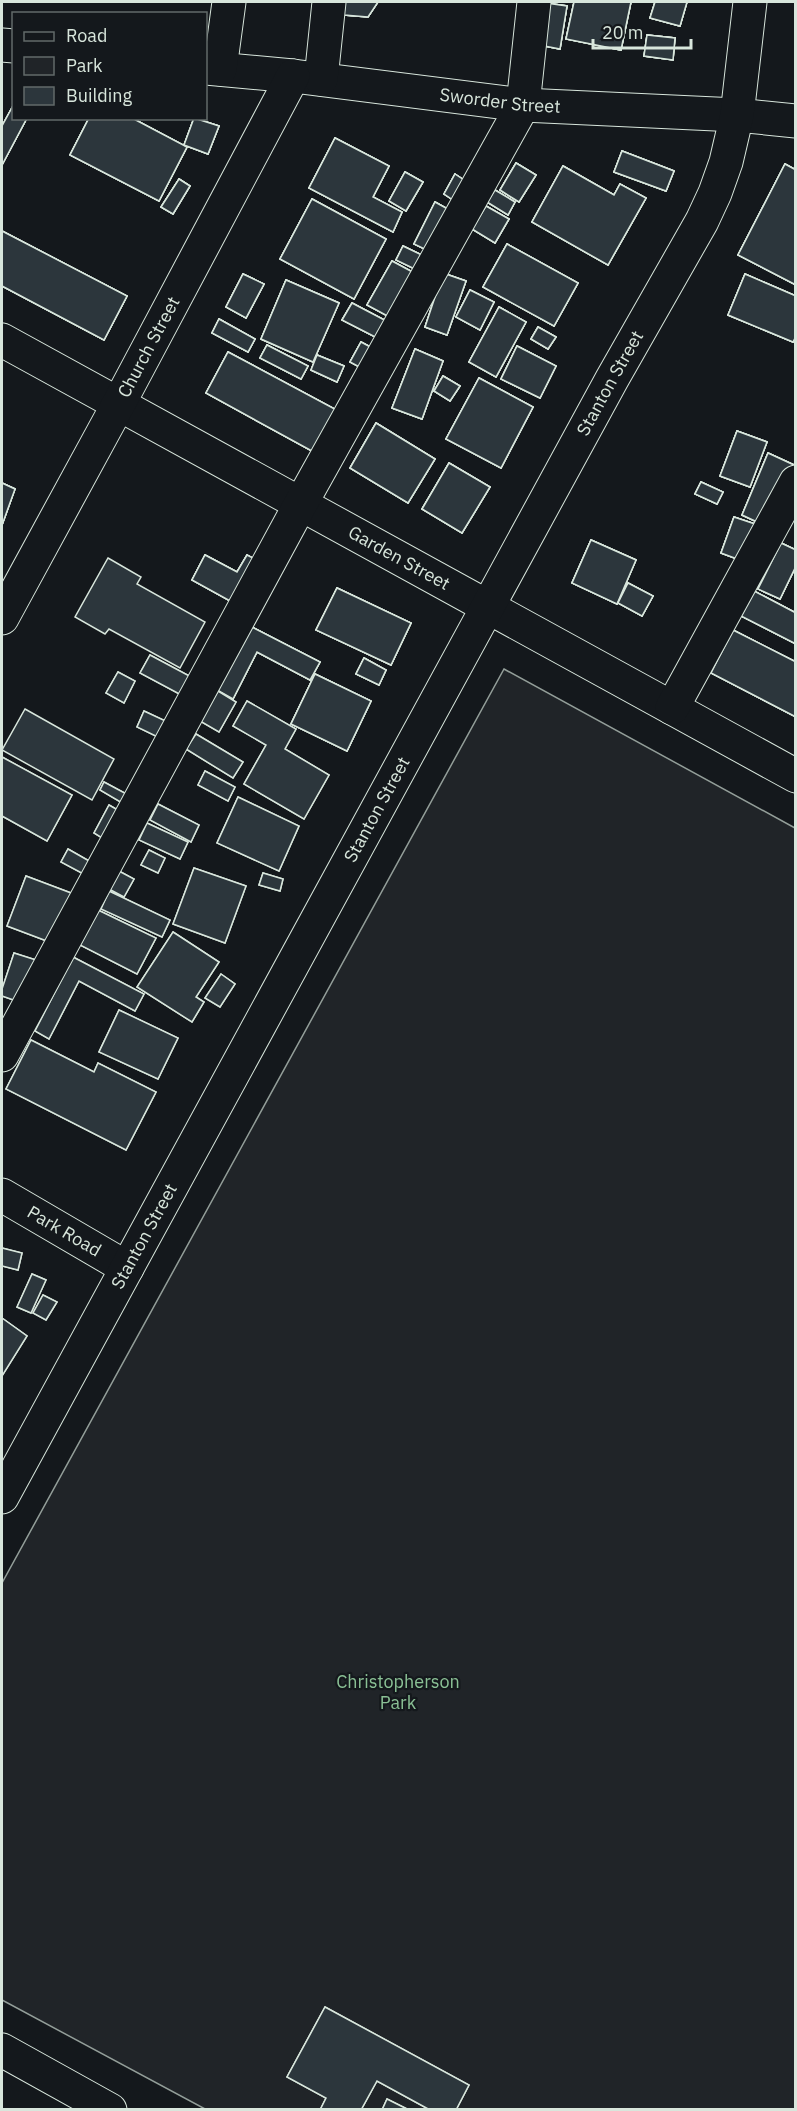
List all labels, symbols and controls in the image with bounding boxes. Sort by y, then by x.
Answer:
legend [12,12,207,120]
scale bar [593,12,690,50]
text: 20 m [602,21,644,44]
text: Road [66,24,107,47]
text: Park [66,54,103,77]
street label: Sworder Street [438,83,561,118]
text: Building [66,84,133,107]
street label: Church Street [112,292,185,401]
street label: Stanton Street [571,326,648,440]
street label: Garden Street [344,520,454,595]
street label: Stanton Street [338,753,415,866]
street label: Stanton Street [106,1179,182,1293]
street label: Park Road [23,1200,106,1262]
park label: Christopherson Park [336,1670,460,1714]

